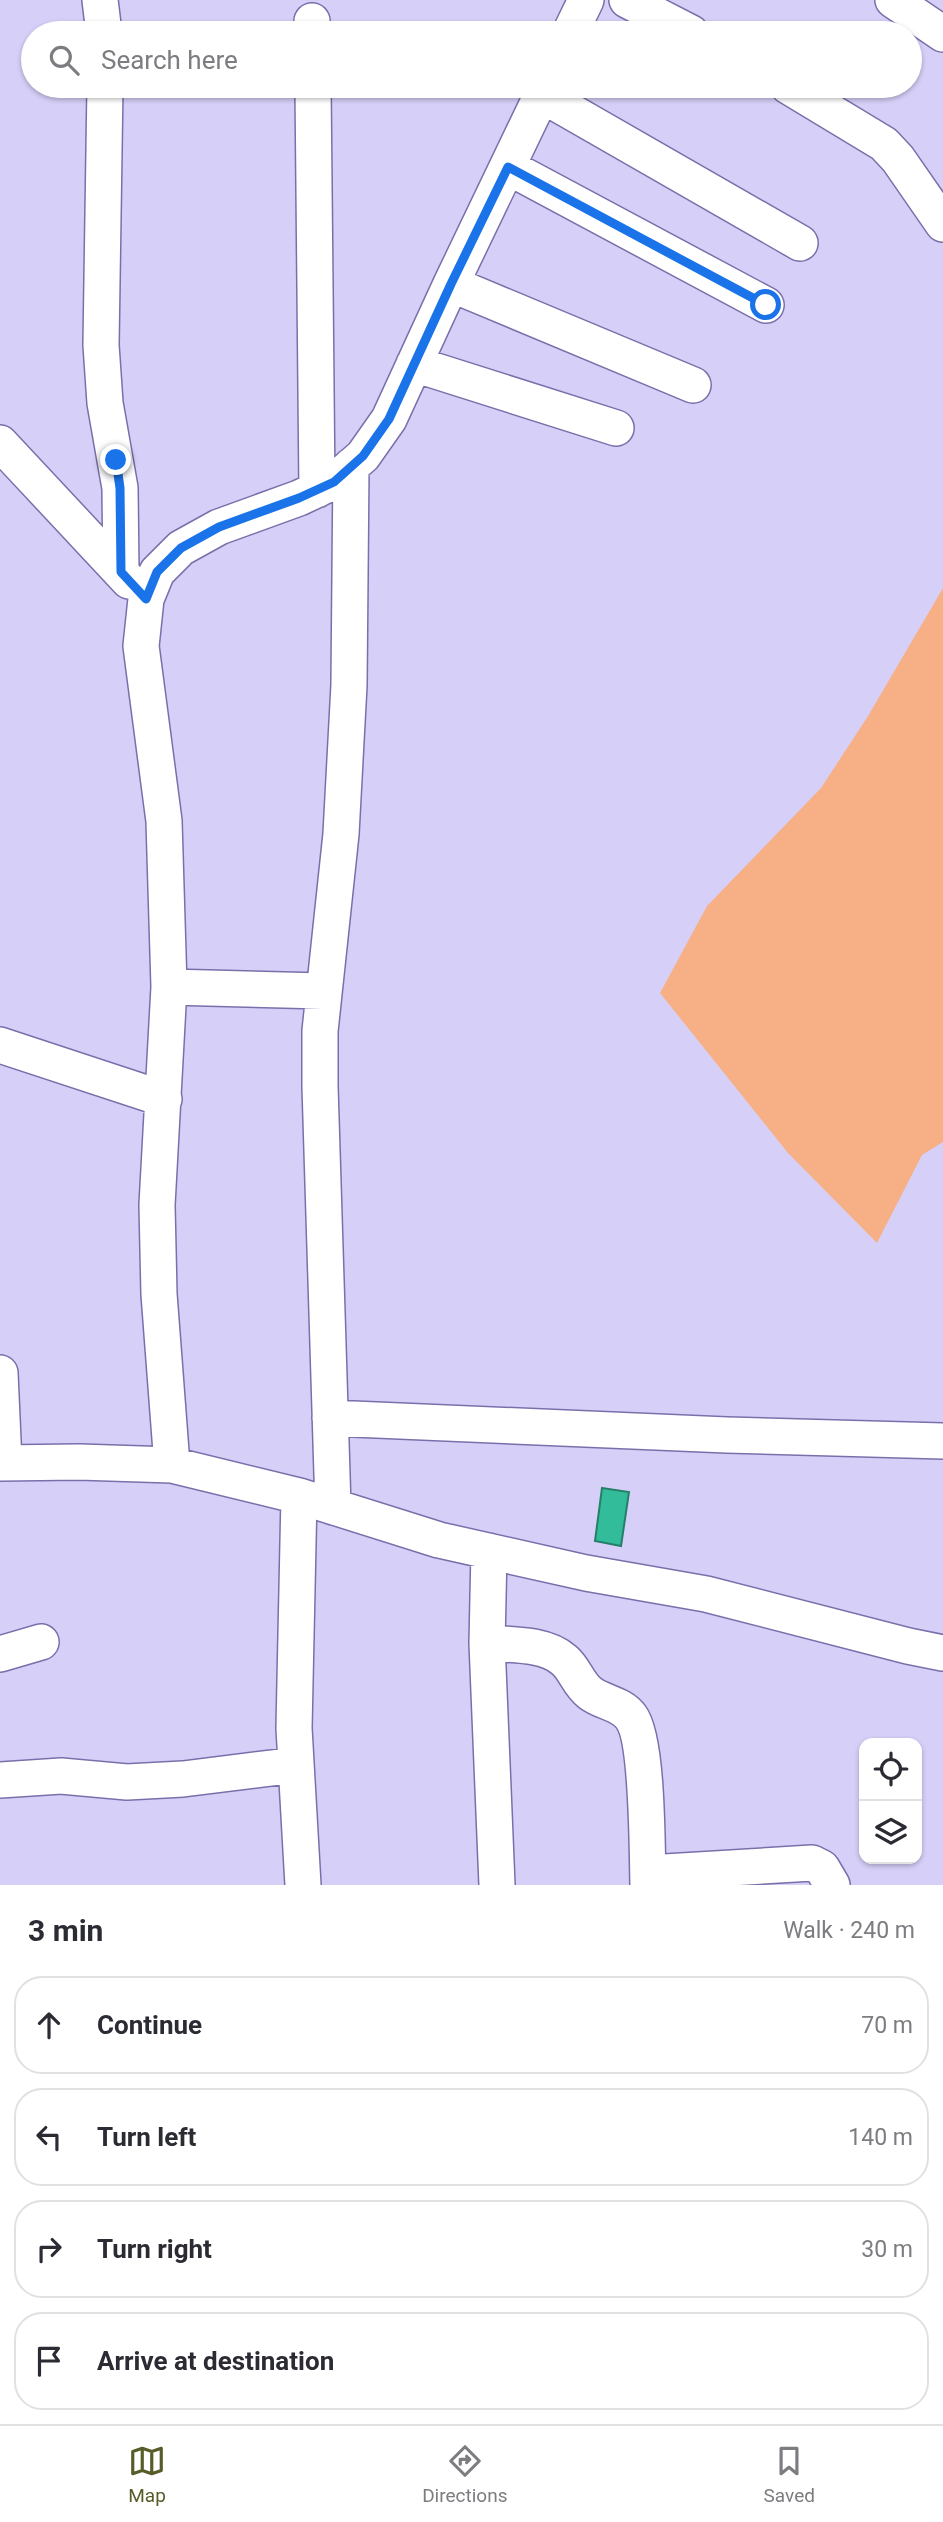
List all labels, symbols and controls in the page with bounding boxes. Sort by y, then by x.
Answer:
search box [21,21,922,98]
icon: search [45,41,83,79]
text: Search here [101,45,238,75]
route start [750,289,781,320]
route end [100,444,131,475]
map controls [859,1738,922,1864]
button: locate [859,1738,922,1801]
button: layers [859,1801,922,1864]
text: 3 min [28,1913,103,1948]
text: Walk · 240 m [783,1917,915,1944]
icon: ahead [30,2006,68,2044]
text: Continue [97,2010,202,2040]
text: 70 m [861,2012,913,2039]
icon: left [30,2118,68,2156]
text: Turn left [97,2122,196,2152]
text: 140 m [848,2124,913,2151]
icon: right [30,2230,68,2268]
text: Turn right [97,2234,212,2264]
text: 30 m [861,2236,913,2263]
icon: arrive [30,2342,68,2380]
text: Arrive at destination [97,2346,334,2376]
tab: Map [128,2442,166,2507]
tab: Directions [422,2442,507,2507]
tab: Saved [764,2442,815,2507]

